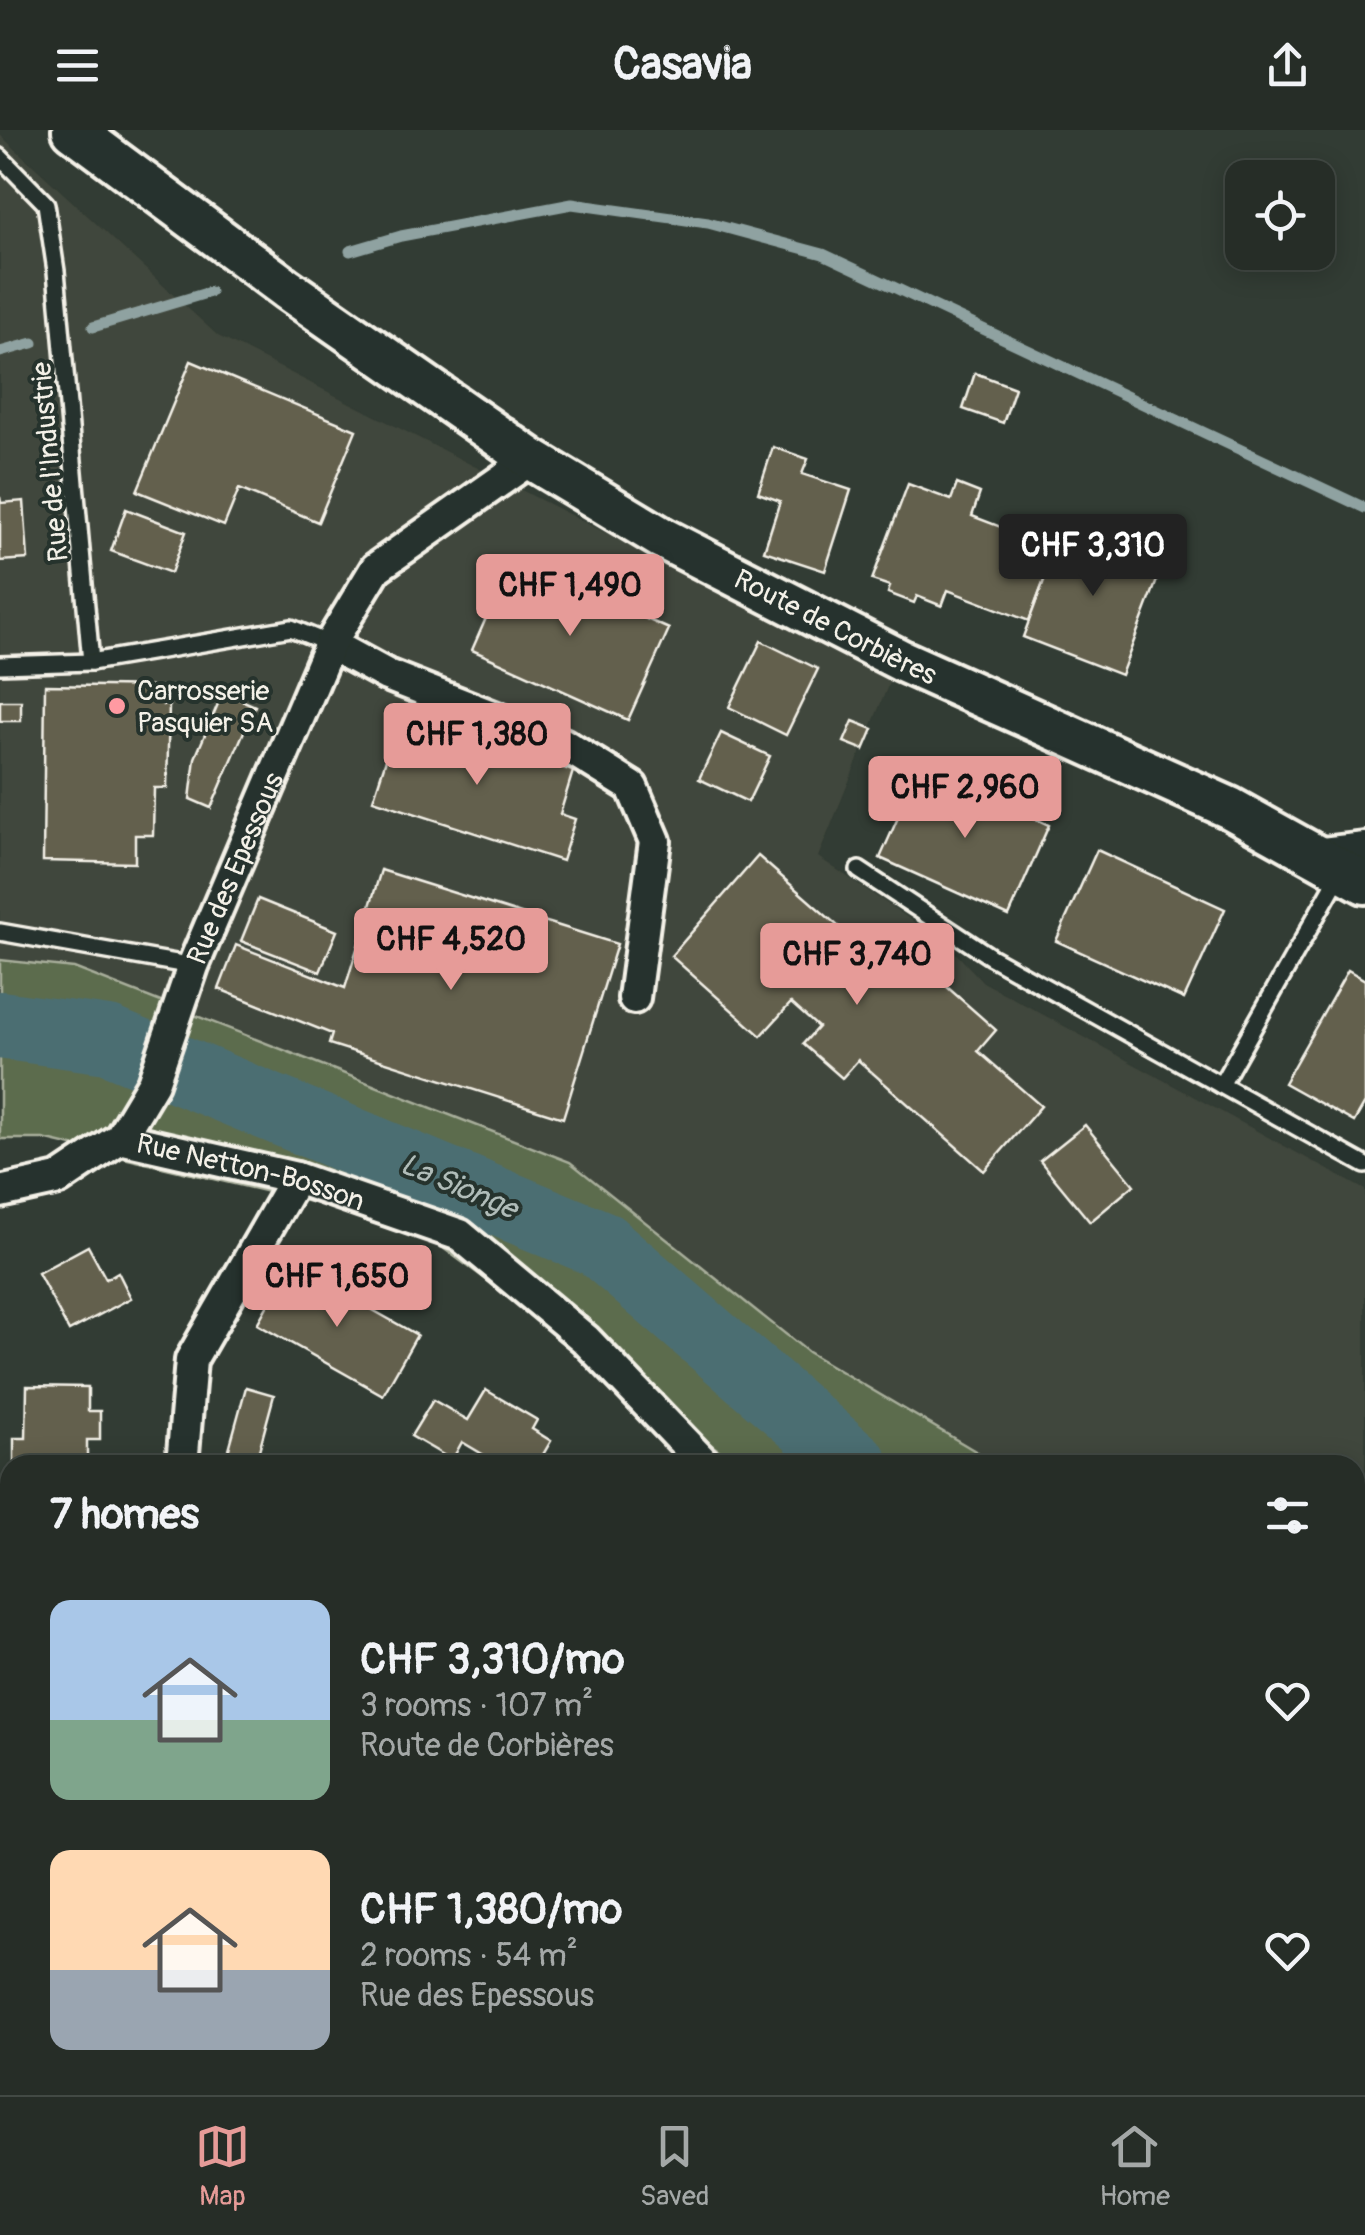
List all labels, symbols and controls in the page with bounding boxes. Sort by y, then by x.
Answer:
text: Casavia [613,37,752,93]
icon: menu [50,38,105,93]
icon: share [1260,38,1315,93]
map controls [1225,160,1335,270]
button: locate [1225,160,1335,270]
street label: Rue de l'Industrie [24,360,77,563]
pin: CHF 3,310 [979,514,1207,599]
text: CHF 3,310 [1021,526,1165,566]
pin: CHF 1,490 [456,554,684,639]
street label: Route de Corbières [728,562,942,693]
text: CHF 1,490 [498,566,642,606]
place label: Carrosserie Pasquier SA [137,674,273,741]
marker: Carrosserie Pasquier SA [106,695,128,717]
pin: CHF 1,380 [363,703,591,788]
text: CHF 1,380 [406,715,548,755]
pin: CHF 2,960 [851,756,1079,841]
street label: Rue des Epessous [180,767,292,970]
text: CHF 2,960 [890,768,1040,808]
pin: CHF 4,520 [337,908,565,993]
text: CHF 4,520 [376,920,526,960]
pin: CHF 3,740 [743,923,971,1008]
text: CHF 3,740 [782,935,932,975]
street label: Rue Netton-Bosson [133,1126,369,1220]
water label: La Sionge [395,1145,526,1229]
pin: CHF 1,650 [223,1245,451,1330]
text: CHF 1,650 [265,1257,409,1297]
icon: filters [1260,1488,1315,1543]
text: 7 homes [50,1489,199,1541]
text: CHF 3,310/mo [360,1634,624,1686]
icon: home [130,1640,250,1760]
icon: heart [1260,1673,1315,1728]
text: 3 rooms · 107 m² [360,1686,593,1726]
text: Route de Corbières [360,1726,614,1766]
text: CHF 1,380/mo [360,1884,622,1936]
icon: home [130,1890,250,2010]
icon: heart [1260,1923,1315,1978]
text: 2 rooms · 54 m² [360,1936,578,1976]
text: Rue des Epessous [360,1976,594,2016]
tab: Map [195,2119,250,2214]
tab: Saved [640,2119,709,2214]
tab: Home [1099,2119,1170,2214]

